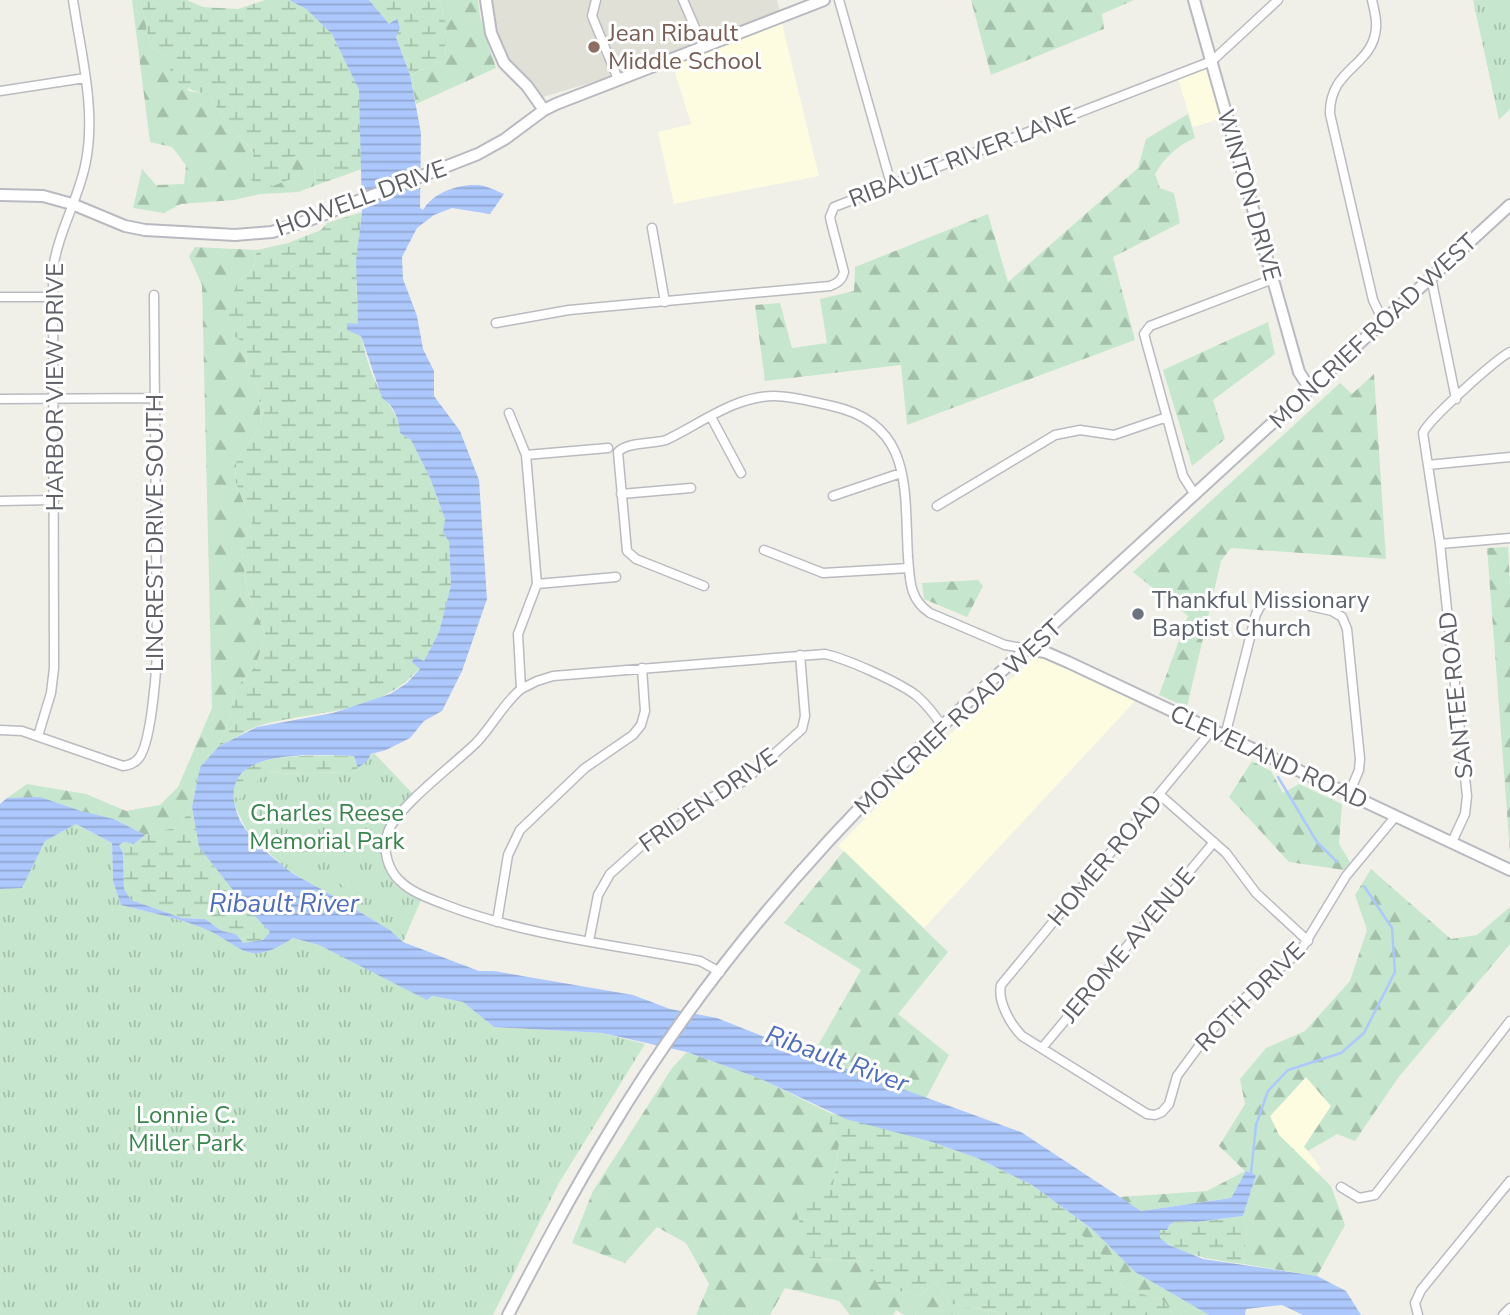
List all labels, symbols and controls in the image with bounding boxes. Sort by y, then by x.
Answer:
place label: Jean Ribault Middle School [607,17,761,77]
marker: Jean Ribault Middle School [586,39,602,55]
street label: RIBAULT RIVER LANE [844,99,1080,215]
street label: WINTON DRIVE [1209,106,1289,284]
street label: HOWELL DRIVE [271,152,451,244]
street label: MONCRIEF ROAD WEST [1262,226,1484,436]
street label: HARBOR VIEW DRIVE [39,263,71,511]
street label: LINCREST DRIVE SOUTH [139,394,171,672]
place label: Thankful Missionary Baptist Church [1152,584,1370,644]
marker: Thankful Missionary Baptist Church [1130,606,1146,622]
street label: SANTEE ROAD [1431,610,1481,780]
street label: MONCRIEF ROAD WEST [847,612,1069,822]
street label: CLEVELAND ROAD [1165,697,1373,817]
street label: FRIDEN DRIVE [633,741,783,859]
street label: HOMER ROAD [1040,787,1170,933]
park label: Charles Reese Memorial Park [249,797,406,857]
street label: JEROME AVENUE [1053,861,1202,1030]
water label: Ribault River [209,886,360,921]
street label: ROTH DRIVE [1188,935,1312,1059]
water label: Ribault River [761,1017,914,1101]
park label: Lonnie C. Miller Park [128,1099,245,1159]

